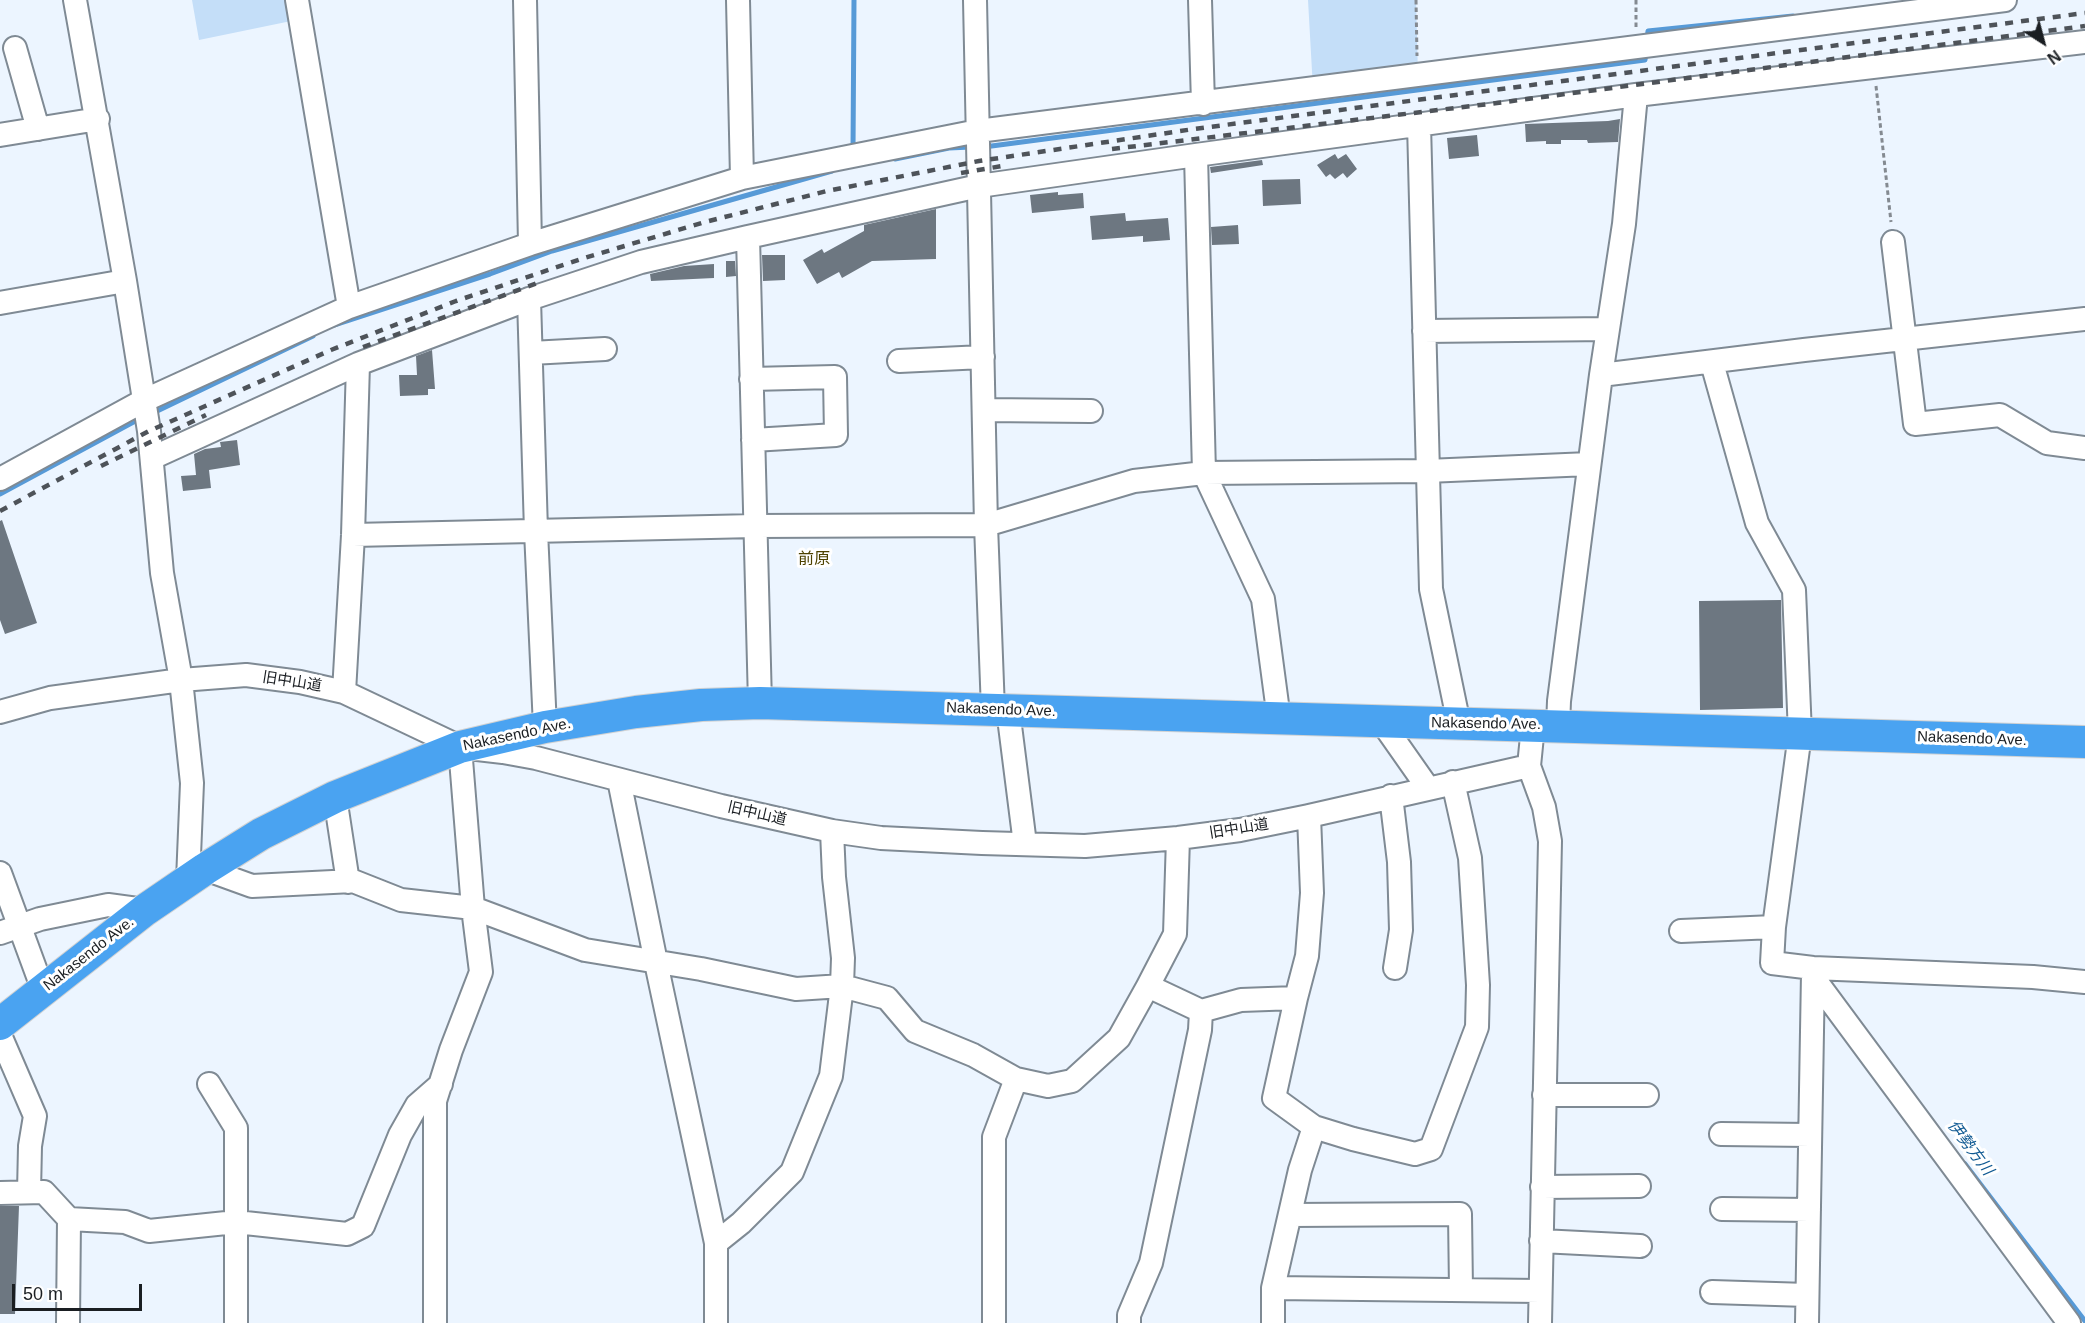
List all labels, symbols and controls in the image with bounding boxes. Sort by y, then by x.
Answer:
north arrow [2013,12,2073,72]
text: N [2044,47,2064,67]
district label: 前原 [798,550,830,570]
street label: 旧中山道 [261,668,323,696]
street label: Nakasendo Ave. [946,699,1056,721]
street label: Nakasendo Ave. [1431,714,1541,734]
street label: Nakasendo Ave. [461,715,573,755]
street label: Nakasendo Ave. [1917,728,2027,750]
street label: 旧中山道 [726,798,788,830]
street label: 旧中山道 [1208,815,1270,843]
street label: Nakasendo Ave. [40,913,138,995]
water label: 伊勢方川 [1943,1117,1997,1179]
scale bar [15,1272,146,1310]
text: 50 m [23,1284,63,1304]

